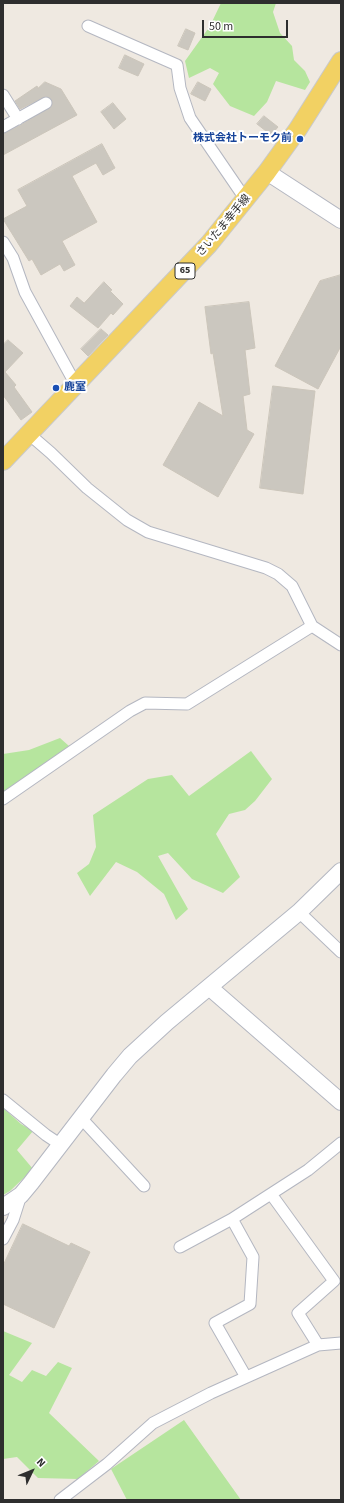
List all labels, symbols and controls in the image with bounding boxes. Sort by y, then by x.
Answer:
scale bar [204,12,290,38]
text: 50 m [209,18,233,35]
place label: 株式会社トーモク前 [193,132,292,146]
marker: 株式会社トーモク前 [295,134,305,144]
street label: さいたま幸手線 [194,192,254,260]
road number: 65 [175,263,195,279]
place label: 鹿室 [64,381,86,395]
marker: 鹿室 [51,383,61,393]
north arrow [12,1451,52,1491]
text: N [33,1455,49,1470]

